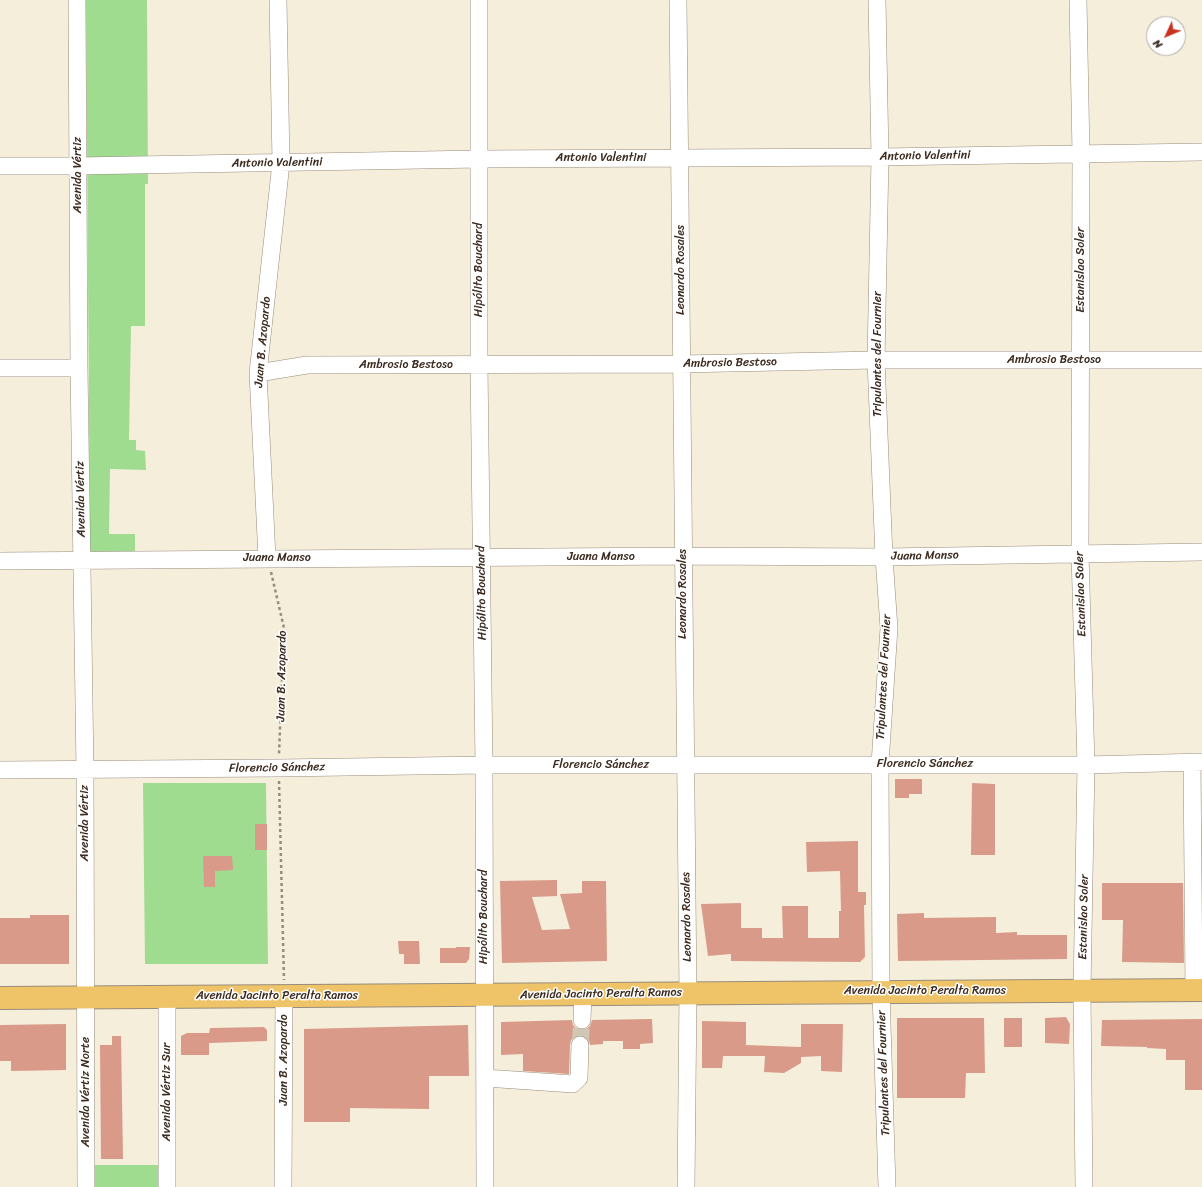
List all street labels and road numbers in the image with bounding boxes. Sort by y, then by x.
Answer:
street label: Avenida Vértiz [71,137,85,213]
street label: Antonio Valentini [879,148,971,164]
street label: Antonio Valentini [556,151,646,165]
street label: Antonio Valentini [231,155,323,171]
street label: Hipólito Bouchard [472,223,486,317]
street label: Leonardo Rosales [674,225,688,315]
street label: Estanislao Soler [1074,227,1088,313]
street label: Tripulantes del Fournier [871,291,885,417]
street label: Juan B. Azopardo [252,296,274,388]
street label: Ambrosio Bestoso [1007,353,1101,367]
street label: Ambrosio Bestoso [683,355,777,371]
street label: Ambrosio Bestoso [359,358,453,372]
street label: Avenida Vértiz [73,461,89,537]
street label: Hipólito Bouchard [474,546,490,640]
street label: Juana Manso [891,548,959,564]
street label: Leonardo Rosales [676,549,690,639]
street label: Juana Manso [567,550,635,564]
street label: Juana Manso [243,551,311,565]
street label: Estanislao Soler [1072,551,1090,637]
street label: Tripulantes del Fournier [874,614,894,740]
street label: Juan B. Azopardo [274,630,290,722]
street label: Florencio Sánchez [877,757,973,771]
street label: Florencio Sánchez [553,758,649,772]
street label: Florencio Sánchez [229,760,325,776]
street label: Avenida Vértiz [78,785,92,861]
street label: Hipólito Bouchard [477,870,491,964]
street label: Leonardo Rosales [679,872,695,962]
street label: Estanislao Soler [1076,874,1092,960]
street label: Avenida Jacinto Peralta Ramos [844,984,1006,998]
street label: Avenida Jacinto Peralta Ramos [520,985,682,1003]
street label: Avenida Jacinto Peralta Ramos [196,989,358,1003]
street label: Tripulantes del Fournier [875,1010,893,1136]
street label: Juan B. Azopardo [277,1014,291,1106]
street label: Avenida Vértiz Norte [79,1037,93,1147]
street label: Avenida Vértiz Sur [160,1043,174,1141]

